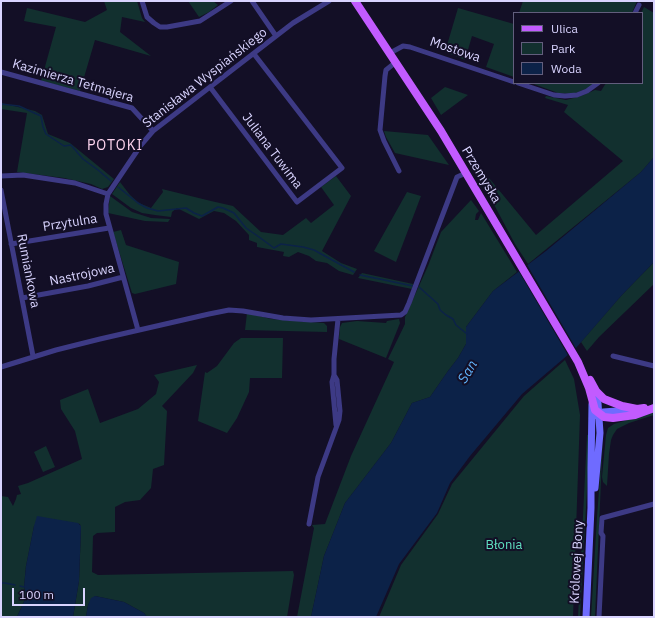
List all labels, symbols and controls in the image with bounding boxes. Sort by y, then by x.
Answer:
legend [513,12,643,84]
text: Ulica [551,21,578,36]
street label: Stanisława Wyspiańskiego [140,25,270,131]
street label: Mostowa [428,34,482,66]
text: Park [551,41,575,56]
street label: Kazimierza Tetmajera [11,56,135,106]
text: Woda [551,61,582,76]
street label: Juliana Tuwima [238,110,306,192]
district label: POTOKI [87,138,143,154]
street label: Przemyska [458,144,504,206]
street label: Przytulna [42,211,98,235]
street label: Rumiankowa [13,233,43,309]
street label: Nastrojowa [48,260,116,290]
water label: San [455,357,481,387]
street label: Królowej Bony [567,520,587,604]
park label: Błonia [486,537,522,553]
scale bar [14,580,87,606]
text: 100 m [19,587,54,602]

